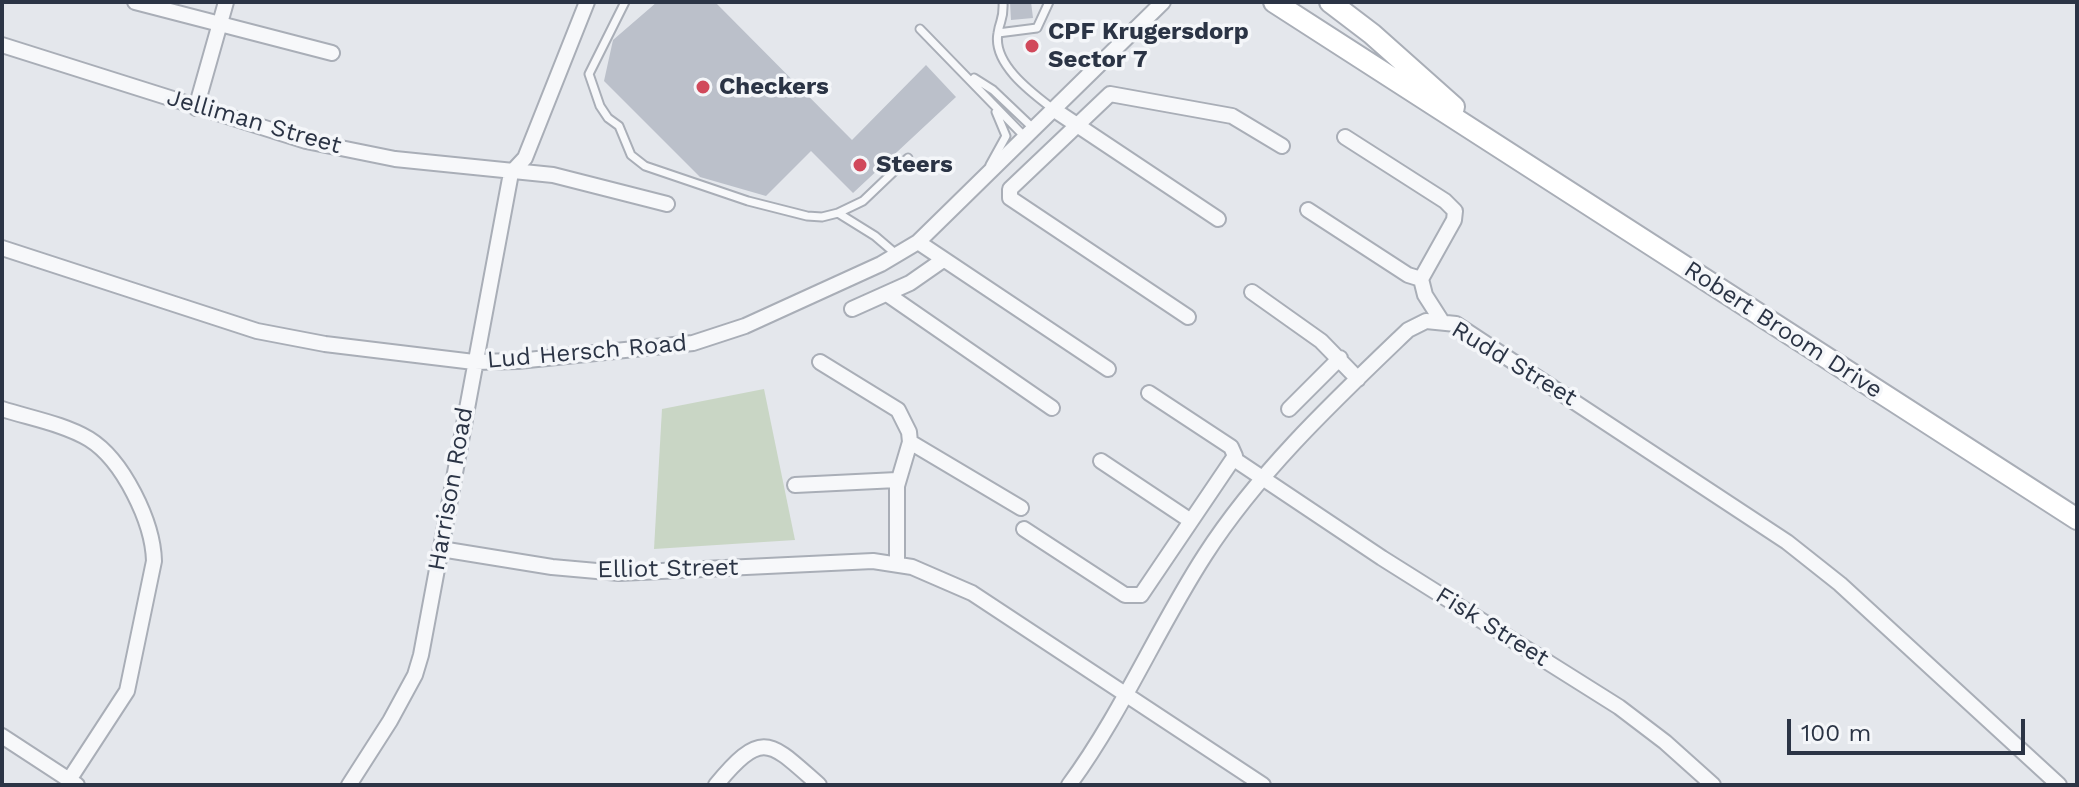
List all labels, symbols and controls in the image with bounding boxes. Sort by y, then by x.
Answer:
place label: CPF Krugersdorp Sector 7 [1048,18,1249,74]
marker: CPF Krugersdorp Sector 7 [1023,37,1041,55]
place label: Checkers [719,73,829,101]
marker: Checkers [694,78,712,96]
street label: Jelliman Street [163,83,345,161]
place label: Steers [876,151,953,179]
marker: Steers [851,156,869,174]
street label: Robert Broom Drive [1678,255,1888,405]
street label: Rudd Street [1446,315,1582,413]
street label: Lud Hersch Road [486,329,688,375]
street label: Harrison Road [422,405,480,573]
street label: Elliot Street [597,553,739,585]
street label: Fisk Street [1430,581,1554,673]
scale bar [1791,703,2029,753]
text: 100 m [1801,719,1871,747]

